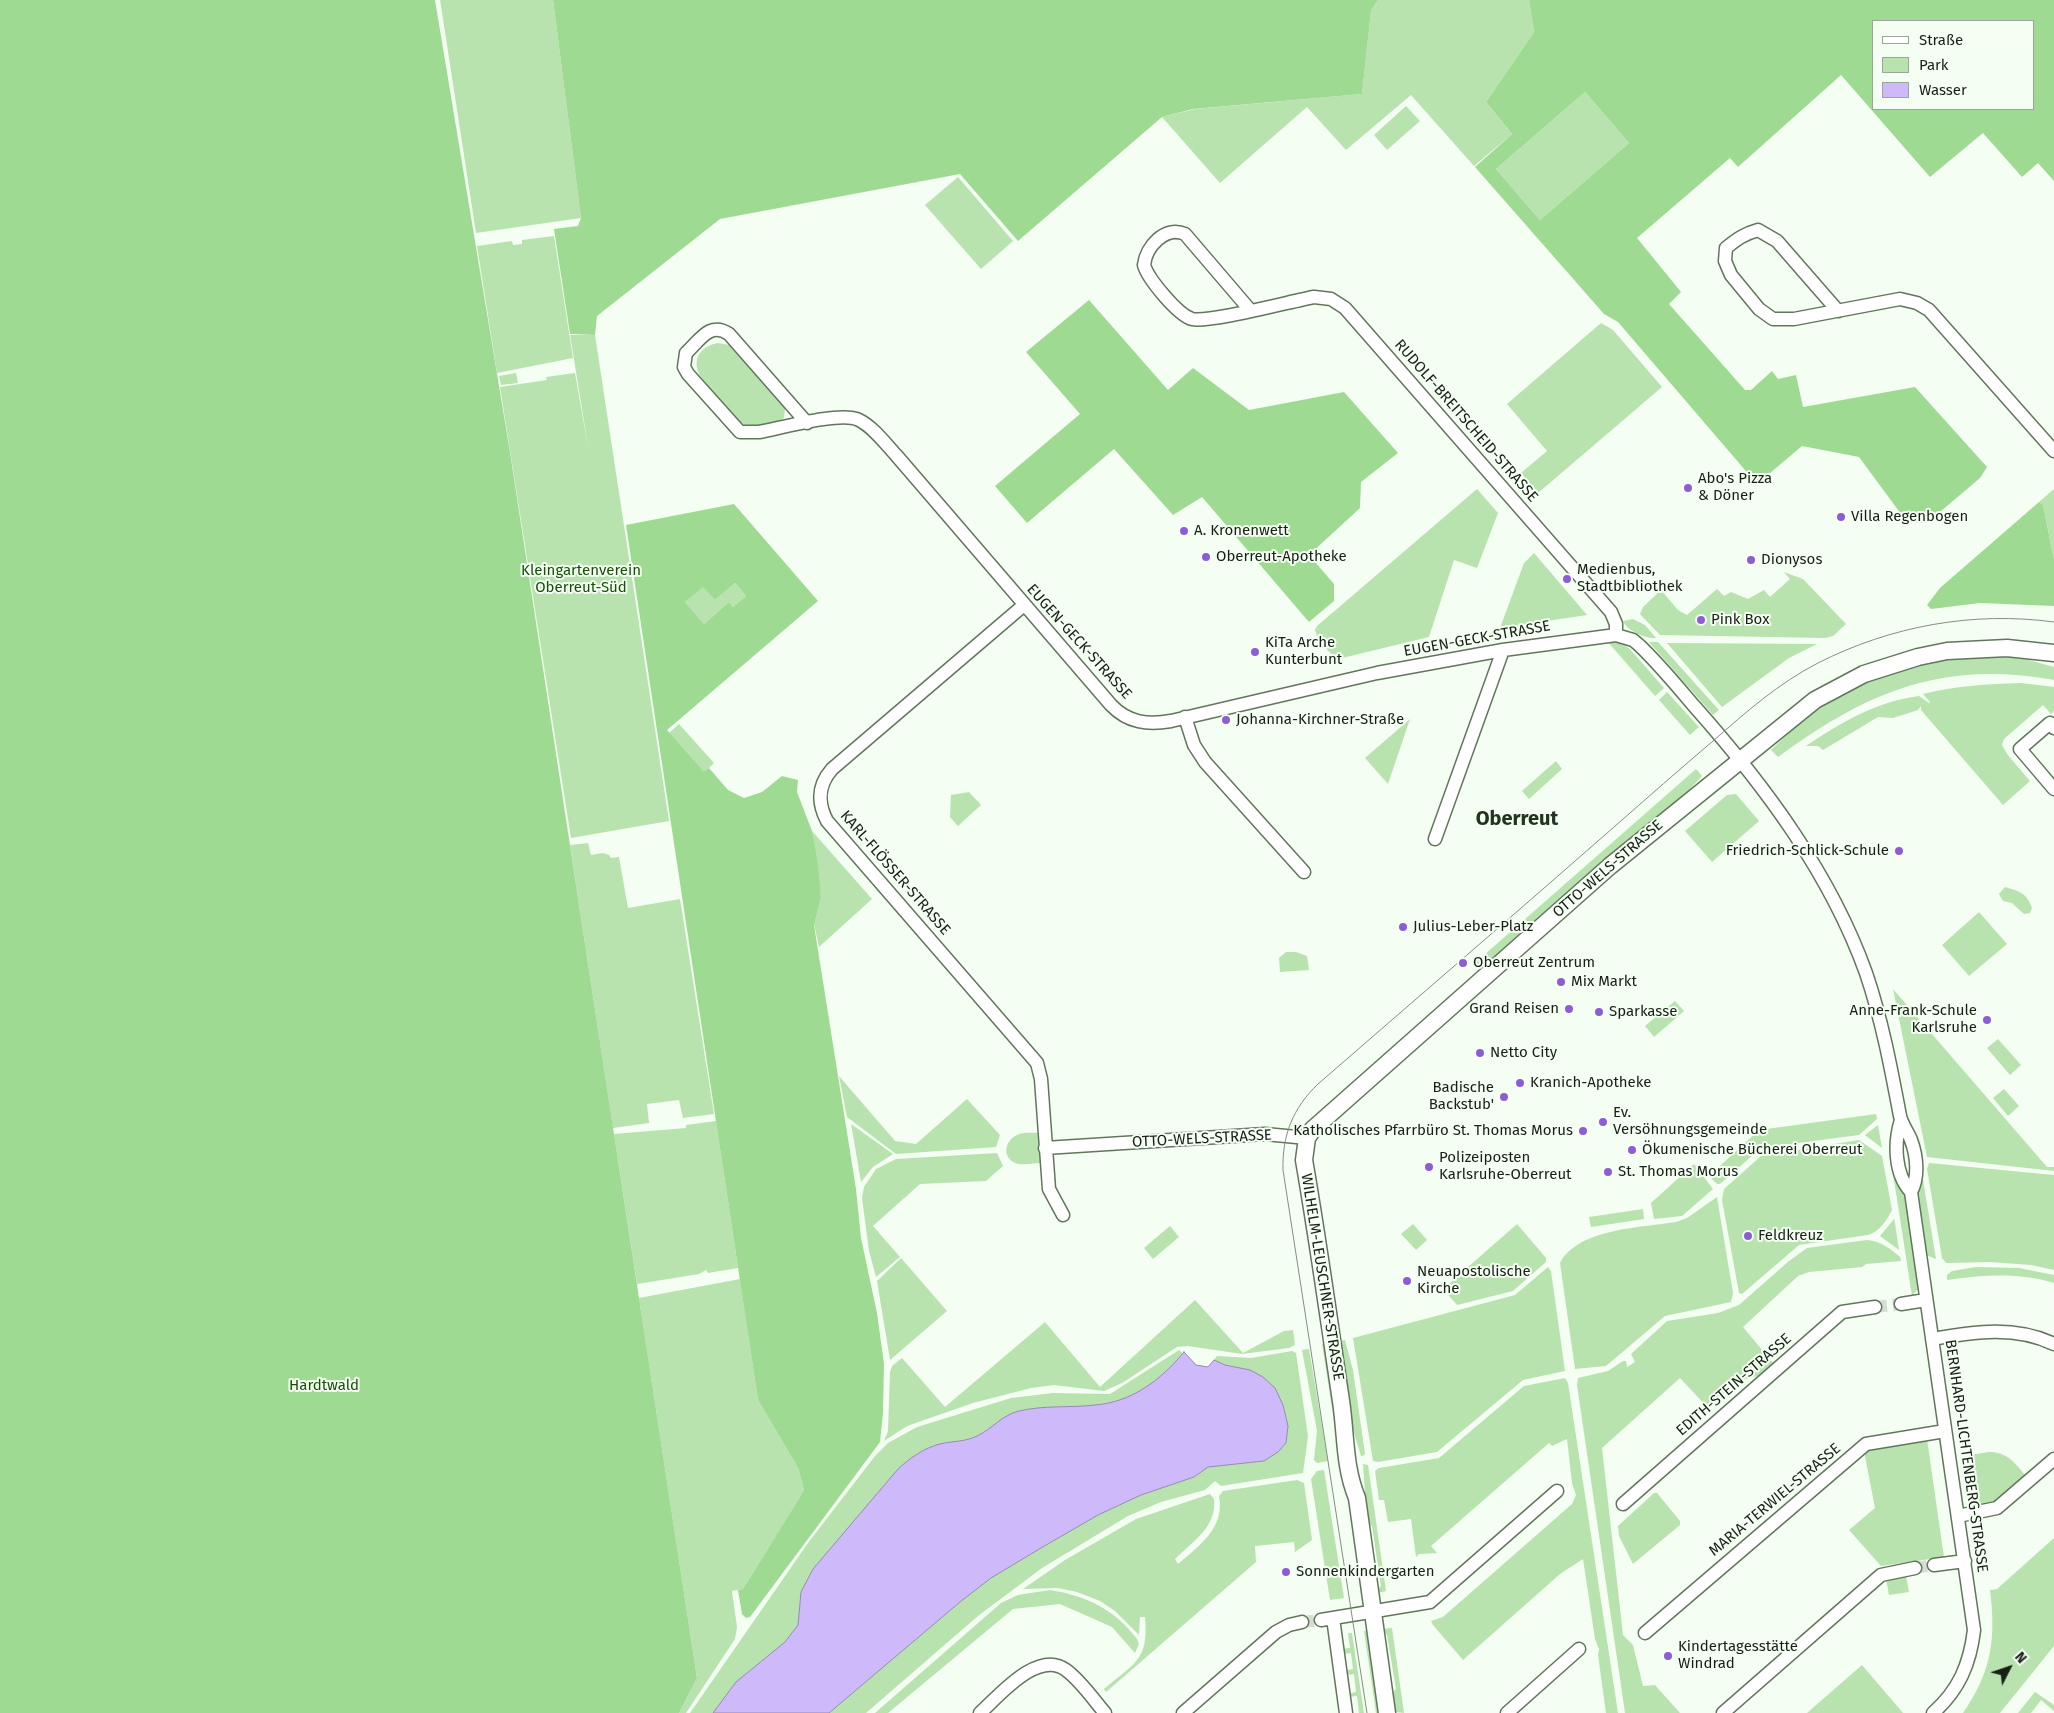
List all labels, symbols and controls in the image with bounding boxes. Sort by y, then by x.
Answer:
legend [1872,20,2034,110]
text: Straße [1919,31,1963,49]
text: Park [1919,56,1949,74]
text: Wasser [1919,81,1967,99]
street label: RUDOLF-BREITSCHEID-STRASSE [1390,336,1542,506]
place label: Abo's Pizza & Döner [1698,470,1772,505]
marker: Abo's Pizza & Döner [1682,482,1694,494]
place label: Villa Regenbogen [1851,508,1968,526]
marker: Villa Regenbogen [1835,511,1847,523]
place label: A. Kronenwett [1194,522,1289,540]
marker: A. Kronenwett [1178,525,1190,537]
place label: Oberreut-Apotheke [1216,548,1347,566]
marker: Oberreut-Apotheke [1200,551,1212,563]
place label: Dionysos [1761,551,1822,569]
marker: Dionysos [1745,554,1757,566]
place label: Medienbus, Stadtbibliothek [1577,561,1683,596]
park label: Kleingartenverein Oberreut-Süd [521,562,641,597]
marker: Medienbus, Stadtbibliothek [1561,573,1573,585]
street label: EUGEN-GECK-STRASSE [1023,581,1135,703]
place label: Pink Box [1711,611,1769,629]
marker: Pink Box [1695,614,1707,626]
street label: EUGEN-GECK-STRASSE [1402,617,1552,661]
place label: KiTa Arche Kunterbunt [1265,634,1342,669]
marker: KiTa Arche Kunterbunt [1249,646,1261,658]
place label: Johanna-Kirchner-Straße [1236,711,1404,729]
marker: Johanna-Kirchner-Straße [1220,714,1232,726]
street label: KARL-FLÖSSER-STRASSE [836,807,954,939]
district label: Oberreut [1476,807,1558,831]
street label: OTTO-WELS-STRASSE [1549,816,1667,922]
place label: Friedrich-Schlick-Schule [1726,842,1889,860]
marker: Friedrich-Schlick-Schule [1893,845,1905,857]
place label: Julius-Leber-Platz [1413,918,1533,936]
marker: Julius-Leber-Platz [1397,921,1409,933]
place label: Oberreut Zentrum [1473,954,1595,972]
marker: Oberreut Zentrum [1457,957,1469,969]
place label: Mix Markt [1571,973,1637,991]
marker: Mix Markt [1555,976,1567,988]
place label: Grand Reisen [1469,1000,1559,1018]
place label: Anne-Frank-Schule Karlsruhe [1850,1002,1977,1037]
marker: Grand Reisen [1563,1003,1575,1015]
place label: Sparkasse [1609,1003,1677,1021]
marker: Sparkasse [1593,1006,1605,1018]
marker: Anne-Frank-Schule Karlsruhe [1981,1014,1993,1026]
place label: Netto City [1490,1044,1557,1062]
marker: Netto City [1474,1047,1486,1059]
place label: Kranich-Apotheke [1530,1074,1651,1092]
marker: Kranich-Apotheke [1514,1077,1526,1089]
place label: Badische Backstub' [1429,1079,1494,1114]
marker: Badische Backstub' [1498,1091,1510,1103]
place label: Ev. Versöhnungsgemeinde [1613,1104,1767,1139]
marker: Ev. Versöhnungsgemeinde [1597,1116,1609,1128]
place label: Katholisches Pfarrbüro St. Thomas Morus [1293,1122,1573,1140]
marker: Katholisches Pfarrbüro St. Thomas Morus [1577,1125,1589,1137]
street label: OTTO-WELS-STRASSE [1132,1126,1272,1152]
place label: Ökumenische Bücherei Oberreut [1642,1141,1862,1159]
marker: Ökumenische Bücherei Oberreut [1626,1144,1638,1156]
place label: Polizeiposten Karlsruhe-Oberreut [1439,1149,1572,1184]
marker: Polizeiposten Karlsruhe-Oberreut [1423,1161,1435,1173]
place label: St. Thomas Morus [1618,1163,1738,1181]
marker: St. Thomas Morus [1602,1166,1614,1178]
street label: WILHELM-LEUSCHNER-STRASSE [1297,1172,1347,1382]
place label: Feldkreuz [1758,1227,1823,1245]
marker: Feldkreuz [1742,1230,1754,1242]
place label: Neuapostolische Kirche [1417,1263,1531,1298]
marker: Neuapostolische Kirche [1401,1275,1413,1287]
street label: EDITH-STEIN-STRASSE [1673,1330,1795,1440]
street label: BERNHARD-LICHTENBERG-STRASSE [1941,1338,1991,1574]
park label: Hardtwald [289,1377,359,1395]
street label: MARIA-TERWIEL-STRASSE [1706,1440,1844,1560]
place label: Sonnenkindergarten [1296,1563,1435,1581]
marker: Sonnenkindergarten [1280,1566,1292,1578]
place label: Kindertagesstätte Windrad [1678,1638,1798,1673]
north arrow [1984,1643,2034,1693]
text: N [2011,1649,2030,1667]
marker: Kindertagesstätte Windrad [1662,1650,1674,1662]

